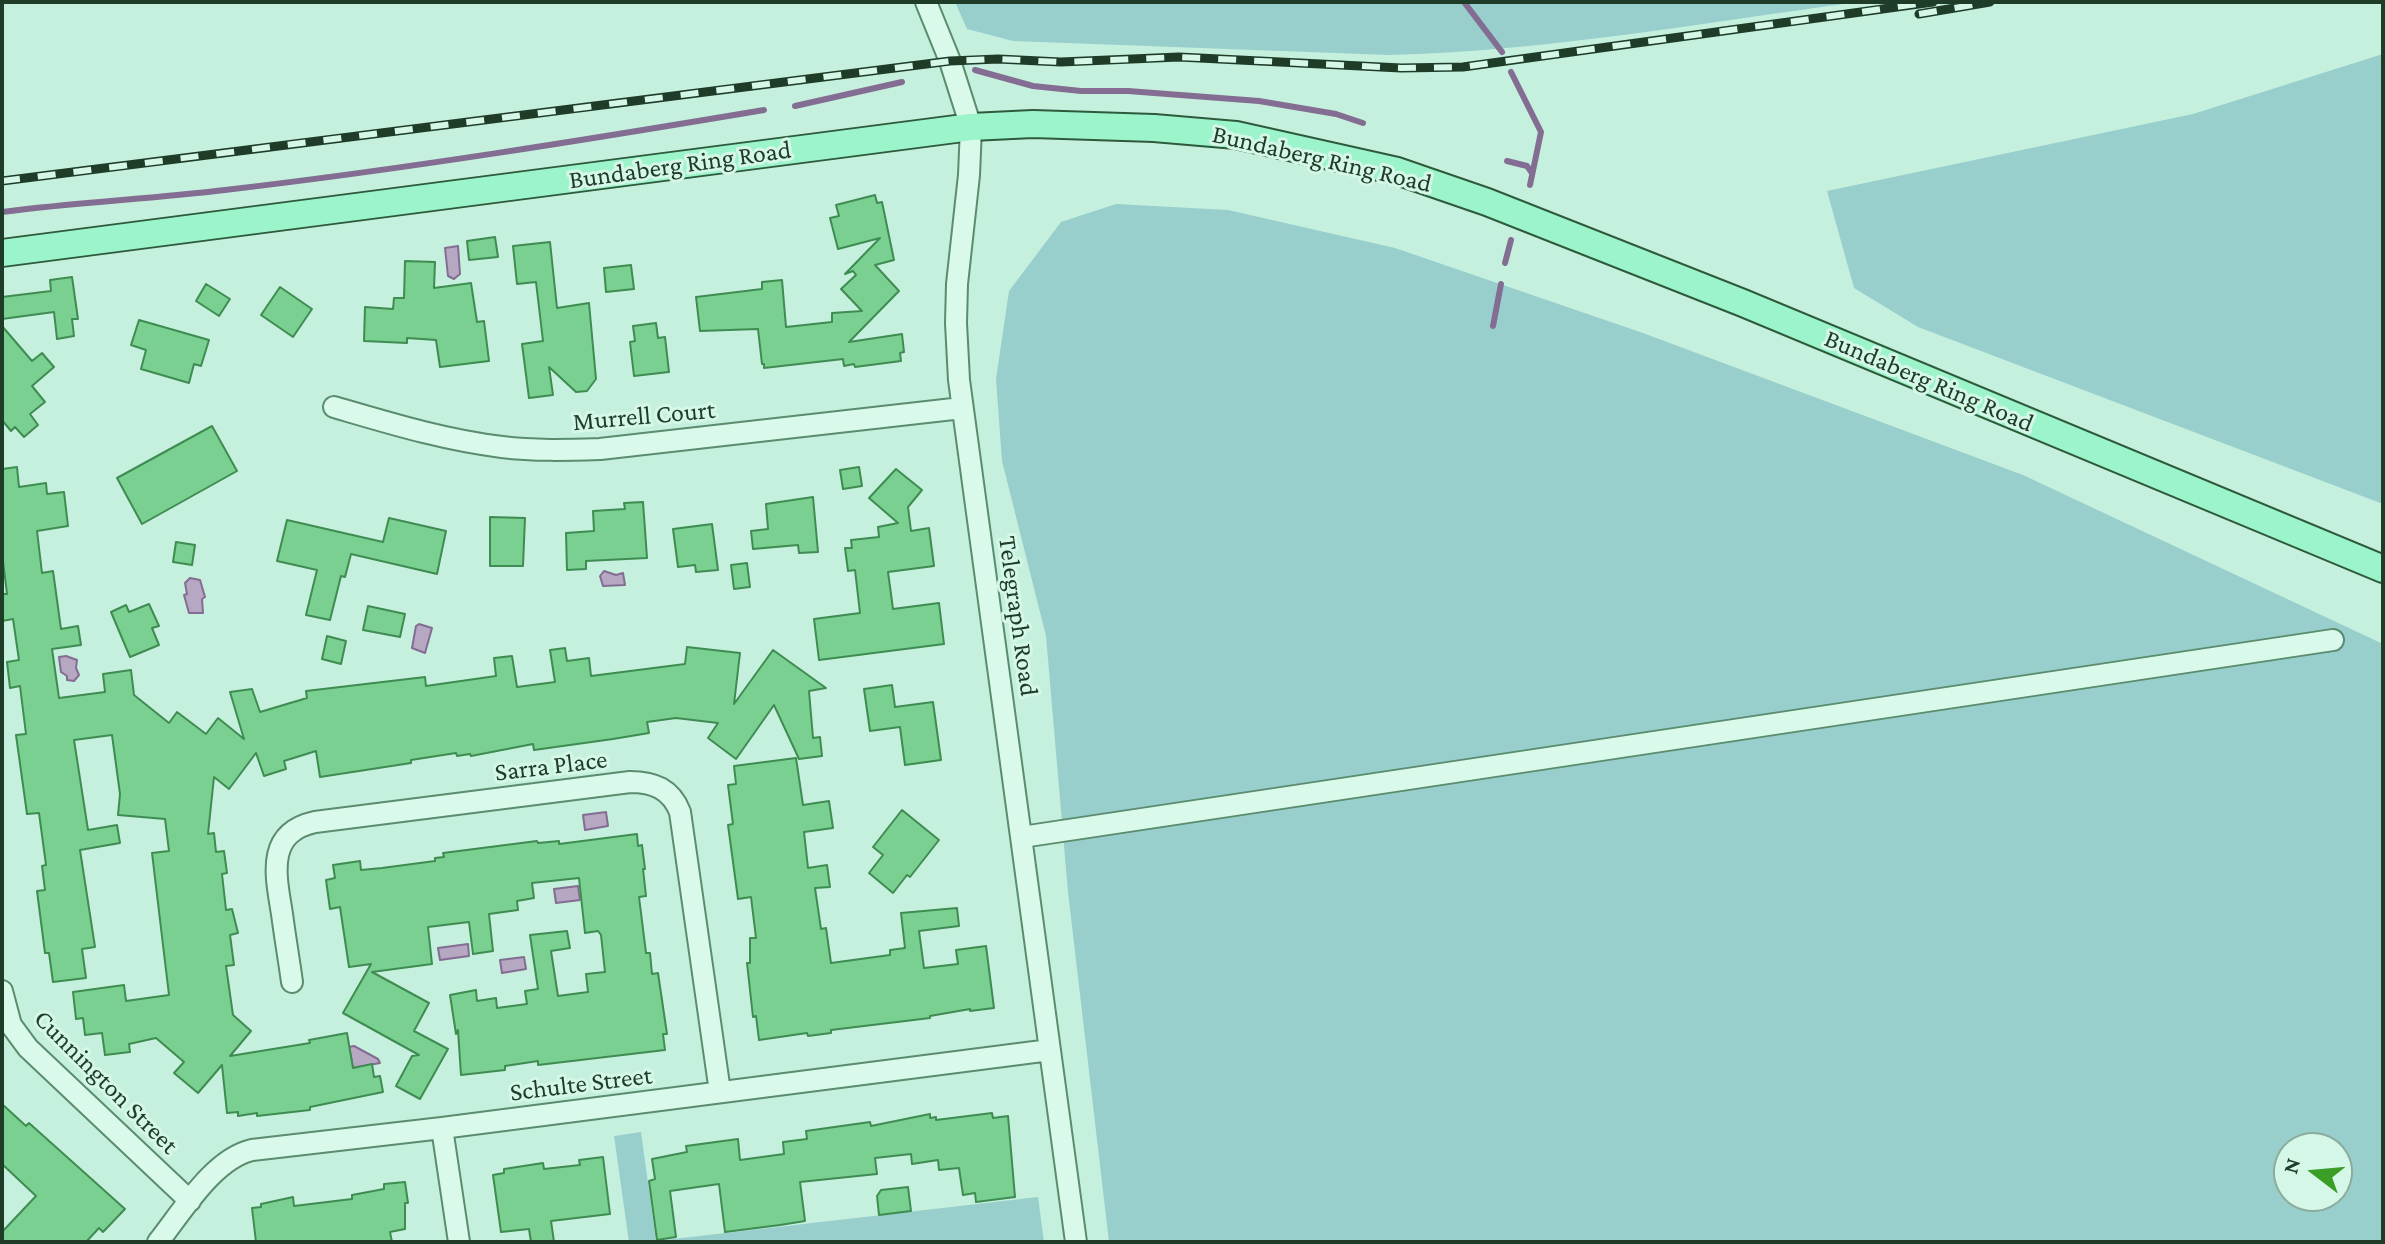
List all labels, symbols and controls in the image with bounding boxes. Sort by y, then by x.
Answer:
street label: Bundaberg Ring Road [1209,119,1435,199]
street label: Bundaberg Ring Road [567,134,793,196]
street label: Bundaberg Ring Road [1820,323,2038,439]
street label: Murrell Court [571,394,717,438]
street label: Telegraph Road [991,534,1045,698]
street label: Sarra Place [493,744,609,788]
street label: Cunnington Street [27,1003,185,1161]
street label: Schulte Street [508,1060,654,1108]
north arrow [2273,1132,2353,1212]
text: N [2277,1155,2305,1176]

